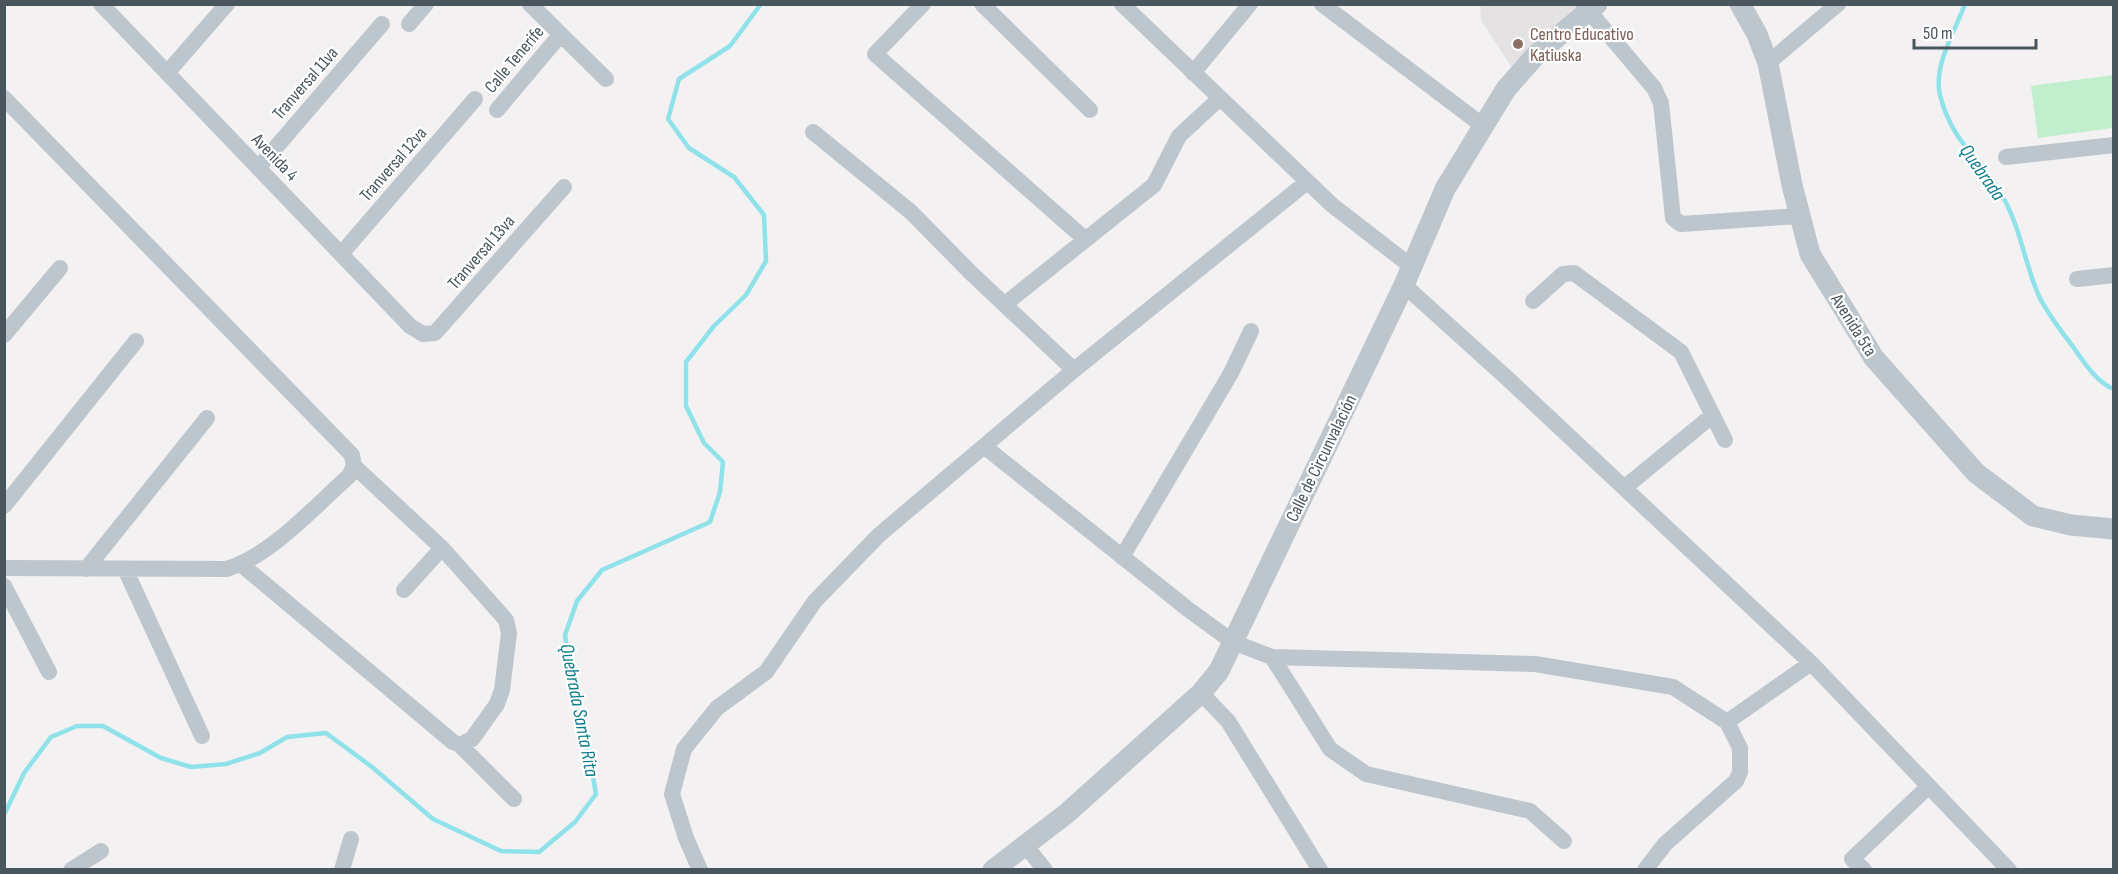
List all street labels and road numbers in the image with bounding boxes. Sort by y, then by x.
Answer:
street label: Calle Tenerife [480,22,548,97]
street label: Tranversal 11va [268,43,343,124]
street label: Tranversal 12va [355,123,431,206]
street label: Avenida 4 [246,129,302,186]
street label: Tranversal 13va [443,211,519,294]
street label: Avenida 5ta [1826,289,1881,360]
street label: Calle de Circunvalación [1282,391,1361,525]

